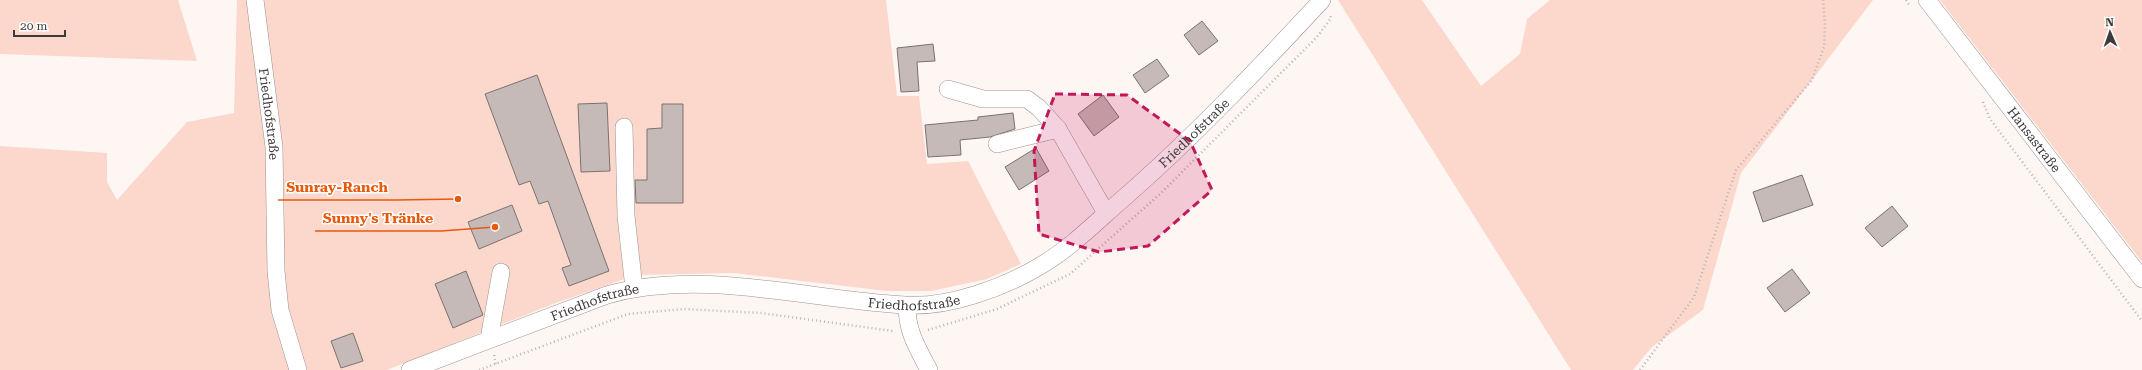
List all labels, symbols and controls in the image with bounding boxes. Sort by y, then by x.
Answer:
scale bar [14,12,65,38]
north arrow [2090,12,2130,52]
text: N [2105,16,2115,29]
text: 20 m [20,19,47,33]
street label: Friedhofstraße [256,67,282,160]
street label: Friedhofstraße [1155,95,1232,170]
street label: Hansastraße [2005,104,2064,175]
callout: Sunray-Ranch [278,174,396,200]
text: Sunray-Ranch [286,179,388,195]
callout: Sunny's Tränke [315,205,441,231]
text: Sunny's Tränke [323,210,433,226]
street label: Friedhofstraße [548,281,640,323]
street label: Friedhofstraße [867,292,962,313]

